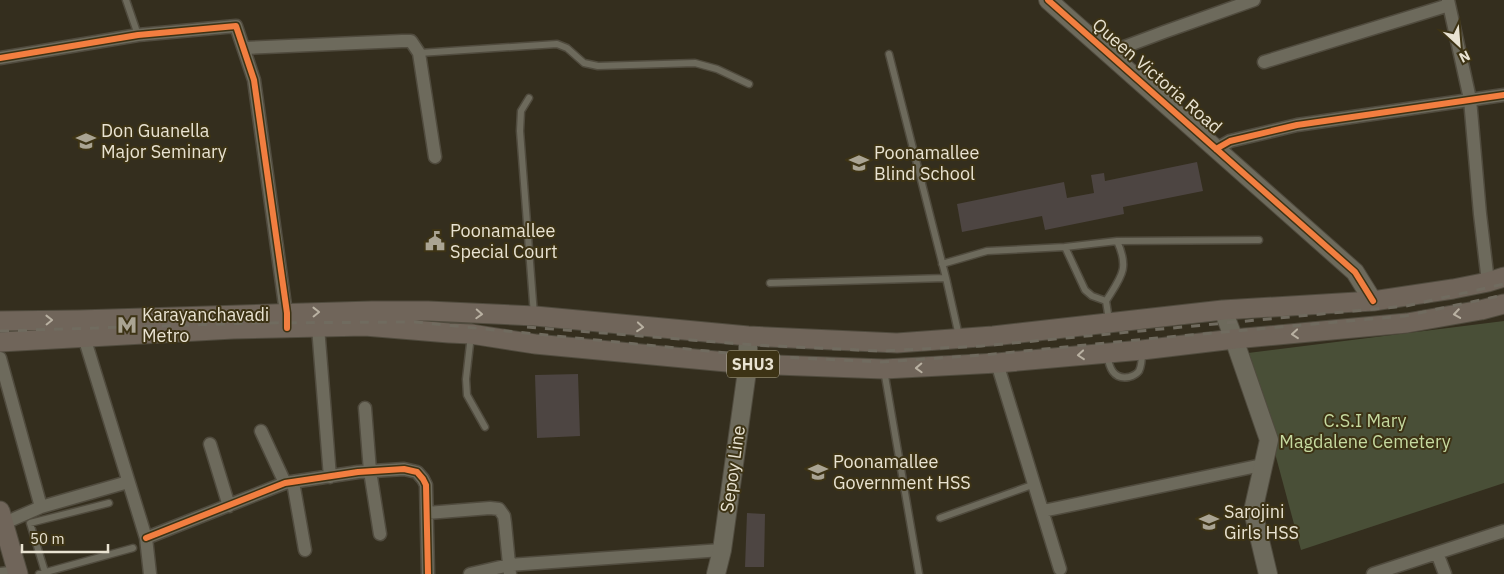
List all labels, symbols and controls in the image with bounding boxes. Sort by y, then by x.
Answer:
street label: Queen Victoria Road [1088,13,1227,138]
north arrow [1434,20,1484,70]
text: N [1456,46,1473,67]
place label: Don Guanella Major Seminary [101,119,227,163]
school or university icon: Don Guanella Major Seminary [75,130,97,152]
place label: Poonamallee Blind School [874,141,979,185]
school or university icon: Poonamallee Blind School [848,152,870,174]
place label: Poonamallee Special Court [450,219,558,263]
public building icon: Poonamallee Special Court [424,230,446,252]
place label: Karayanchavadi Metro [142,303,269,347]
one-way arrow [312,307,320,317]
one-way arrow [475,308,483,319]
one-way arrow [1452,309,1461,319]
metro station icon: Karayanchavadi Metro [116,314,138,336]
one-way arrow [45,315,53,326]
one-way arrow [637,321,645,332]
one-way arrow [1291,328,1299,339]
road number: SHU3 [727,350,779,378]
one-way arrow [1077,350,1085,361]
one-way arrow [915,362,923,373]
park label: C.S.I Mary Magdalene Cemetery [1279,409,1451,453]
street label: Sepoy Line [715,424,750,514]
place label: Poonamallee Government HSS [833,450,971,494]
school or university icon: Poonamallee Government HSS [807,461,829,483]
place label: Sarojini Girls HSS [1224,500,1299,544]
school or university icon: Sarojini Girls HSS [1198,511,1220,533]
scale bar [22,522,109,554]
text: 50 m [30,529,65,548]

